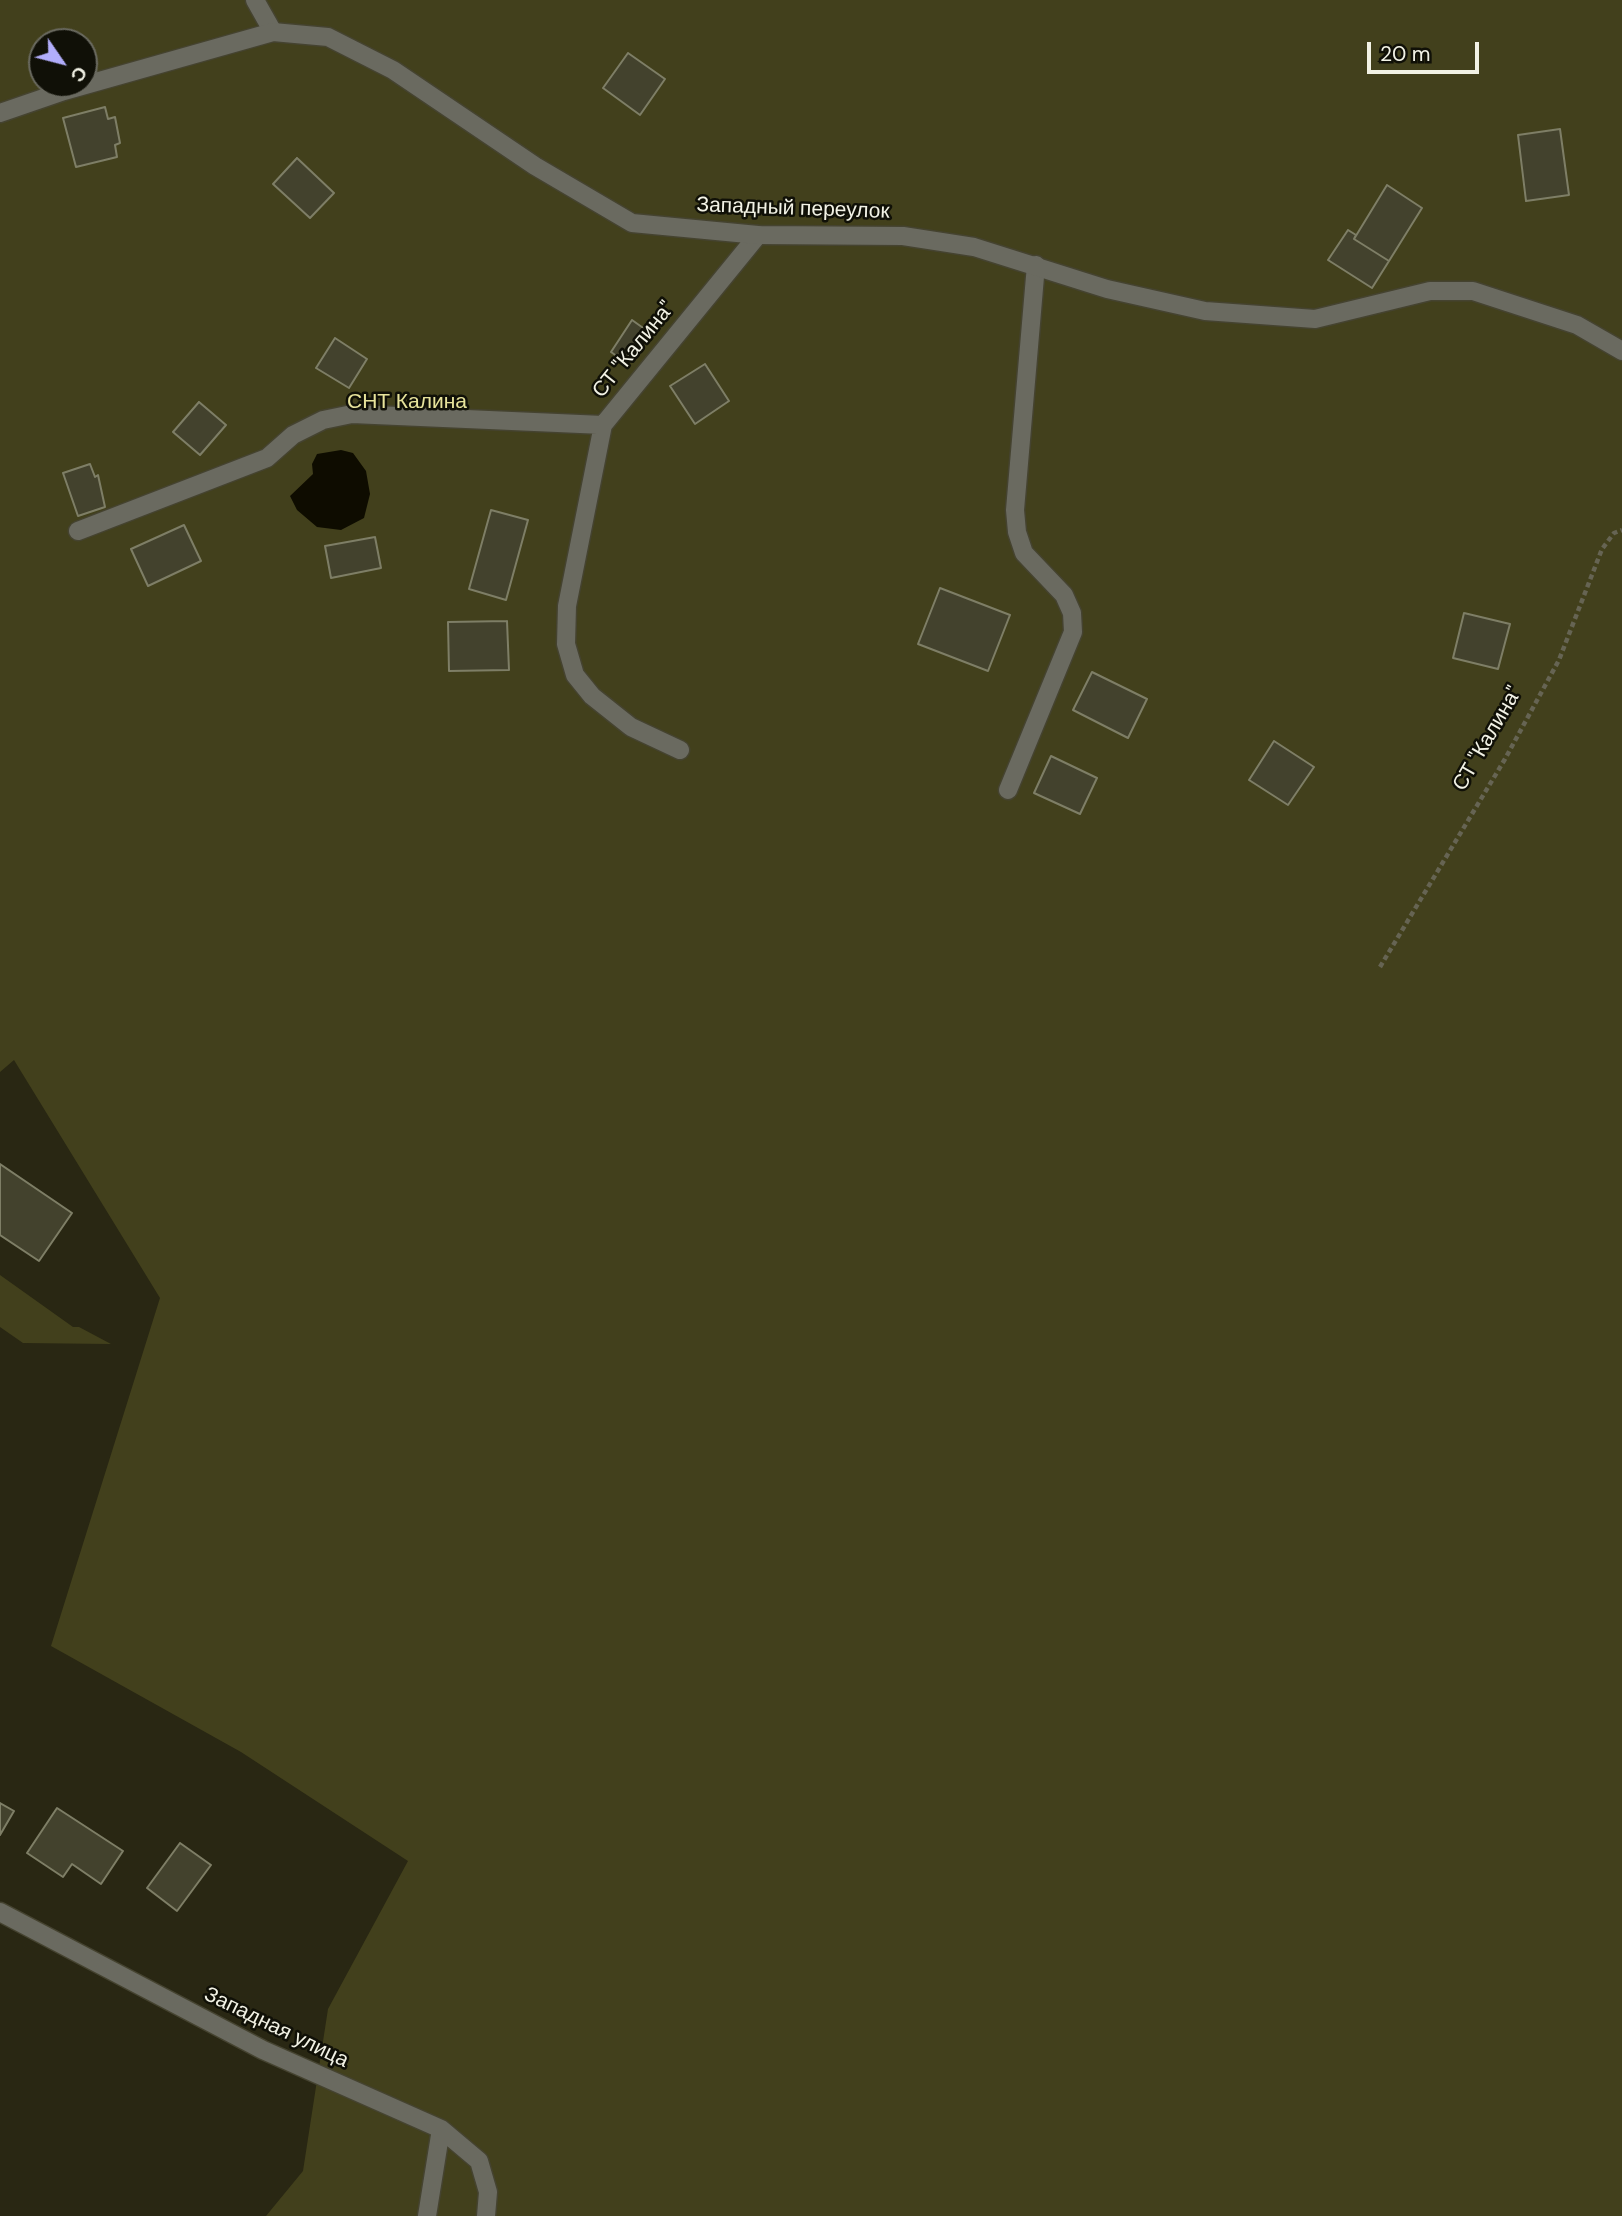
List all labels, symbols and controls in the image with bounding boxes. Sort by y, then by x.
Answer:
north arrow [28,28,98,98]
scale bar [1370,28,1482,72]
text: 20 m [1380,40,1431,68]
text: С [65,61,93,87]
street label: Западный переулок [696,193,890,225]
street label: СТ "Калина" [588,297,680,403]
park label: СНТ Калина [347,389,467,415]
street label: СТ "Калина" [1448,682,1528,796]
street label: Западная улица [200,1982,352,2074]

